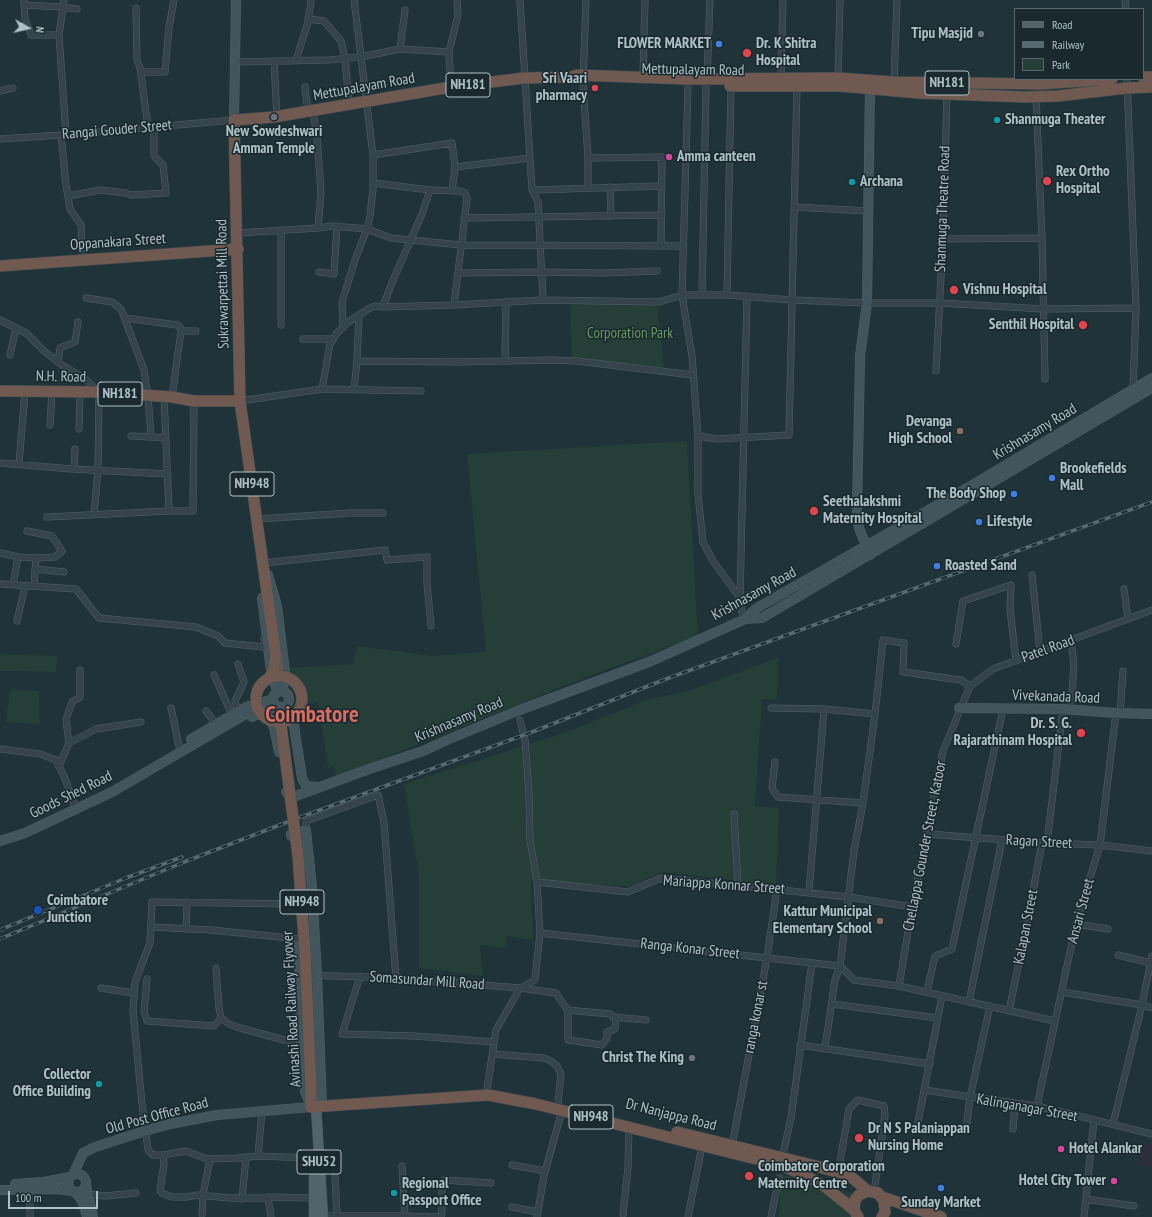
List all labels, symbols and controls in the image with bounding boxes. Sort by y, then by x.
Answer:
north arrow [8,8,48,48]
legend [1014,8,1144,80]
text: Road [1052,17,1072,32]
place label: Tipu Masjid [911,25,973,43]
text: N [33,26,47,34]
marker: Tipu Masjid [976,29,986,39]
place label: FLOWER MARKET [617,35,711,53]
place label: Dr. K Shitra Hospital [756,35,816,70]
text: Railway [1052,37,1084,52]
marker: FLOWER MARKET [714,39,724,49]
marker: Dr. K Shitra Hospital [741,47,753,59]
text: Park [1052,57,1070,72]
street label: Mettupalayam Road [641,60,745,80]
street label: Mettupalayam Road [312,69,416,105]
place label: Sri Vaari pharmacy [536,70,587,105]
road number: NH181 [925,71,969,95]
road number: NH181 [446,73,490,97]
marker: Sri Vaari pharmacy [590,83,600,93]
place label: Shanmuga Theater [1005,111,1105,129]
marker: New Sowdeshwari Amman Temple [269,112,279,122]
marker: Shanmuga Theater [992,115,1002,125]
street label: Rangai Gouder Street [61,116,173,144]
place label: New Sowdeshwari Amman Temple [226,123,322,158]
street label: Shanmuga Theatre Road [932,146,954,272]
place label: Amma canteen [677,148,756,166]
marker: Amma canteen [664,152,674,162]
place label: Rex Ortho Hospital [1056,163,1110,198]
place label: Archana [860,173,903,191]
marker: Rex Ortho Hospital [1041,175,1053,187]
marker: Archana [847,177,857,187]
street label: Sukrawarpettai Mill Road [213,219,233,349]
street label: Oppanakara Street [69,230,167,254]
place label: Vishnu Hospital [963,281,1047,299]
marker: Vishnu Hospital [948,284,960,296]
place label: Senthil Hospital [989,316,1074,334]
marker: Senthil Hospital [1077,319,1089,331]
park label: Corporation Park [587,325,673,343]
street label: N.H. Road [36,368,86,386]
road number: NH181 [98,382,142,406]
street label: Krishnasamy Road [990,400,1080,464]
place label: Devanga High School [889,413,952,448]
marker: Devanga High School [955,426,965,436]
place label: Brookefields Mall [1060,460,1126,495]
road number: NH948 [230,472,274,496]
marker: Brookefields Mall [1047,473,1057,483]
place label: The Body Shop [926,485,1006,503]
marker: The Body Shop [1009,489,1019,499]
place label: Seethalakshmi Maternity Hospital [823,493,922,528]
marker: Seethalakshmi Maternity Hospital [808,505,820,517]
place label: Lifestyle [987,513,1033,531]
marker: Lifestyle [974,517,984,527]
place label: Roasted Sand [945,557,1017,575]
marker: Roasted Sand [932,561,942,571]
street label: Krishnasamy Road [709,563,799,625]
street label: Patel Road [1019,631,1077,667]
street label: Vivekanada Road [1012,686,1100,708]
street label: Krishnasamy Road [412,693,506,747]
district label: Coimbatore [265,701,359,729]
place label: Dr. S. G. Rajarathinam Hospital [953,715,1072,750]
marker: Dr. S. G. Rajarathinam Hospital [1075,727,1087,739]
street label: Chellappa Gounder Street, Katoor [900,759,950,933]
street label: Goods Shed Road [27,767,115,823]
street label: Ragan Street [1005,831,1073,853]
street label: Mariappa Konnar Street [663,872,785,898]
street label: Ansari Street [1064,877,1098,945]
street label: Kalapan Street [1010,888,1042,966]
road number: NH948 [280,890,324,914]
place label: Coimbatore Junction [47,892,108,927]
place label: Kattur Municipal Elementary School [773,903,872,938]
marker: Coimbatore Junction [32,904,44,916]
marker: Kattur Municipal Elementary School [875,916,885,926]
street label: Avinashi Road Railway Flyover [279,930,305,1088]
street label: Ranga Konar Street [640,935,740,963]
street label: Somasundar Mill Road [369,968,485,994]
street label: ranga konar st [740,979,772,1055]
place label: Christ The King [602,1049,684,1067]
marker: Christ The King [687,1053,697,1063]
place label: Collector Office Building [13,1066,91,1101]
marker: Collector Office Building [94,1079,104,1089]
street label: Kalinganagar Street [975,1090,1079,1126]
street label: Old Post Office Road [104,1094,210,1138]
street label: Dr Nanjappa Road [624,1095,718,1135]
road number: NH948 [569,1105,613,1129]
place label: Dr N S Palaniappan Nursing Home [868,1120,970,1155]
marker: Dr N S Palaniappan Nursing Home [853,1132,865,1144]
place label: Hotel Alankar [1069,1140,1142,1158]
marker: Hotel Alankar [1056,1144,1066,1154]
road number: SHU52 [297,1150,341,1174]
place label: Coimbatore Corporation Maternity Centre [758,1158,885,1193]
marker: Coimbatore Corporation Maternity Centre [743,1170,755,1182]
place label: Hotel City Tower [1019,1172,1106,1190]
place label: Regional Passport Office [402,1175,482,1210]
marker: Hotel City Tower [1109,1176,1119,1186]
scale bar [10,1183,100,1209]
marker: Sunday Market [936,1183,946,1193]
marker: Regional Passport Office [389,1188,399,1198]
text: 100 m [15,1190,42,1205]
place label: Sunday Market [901,1194,981,1212]

